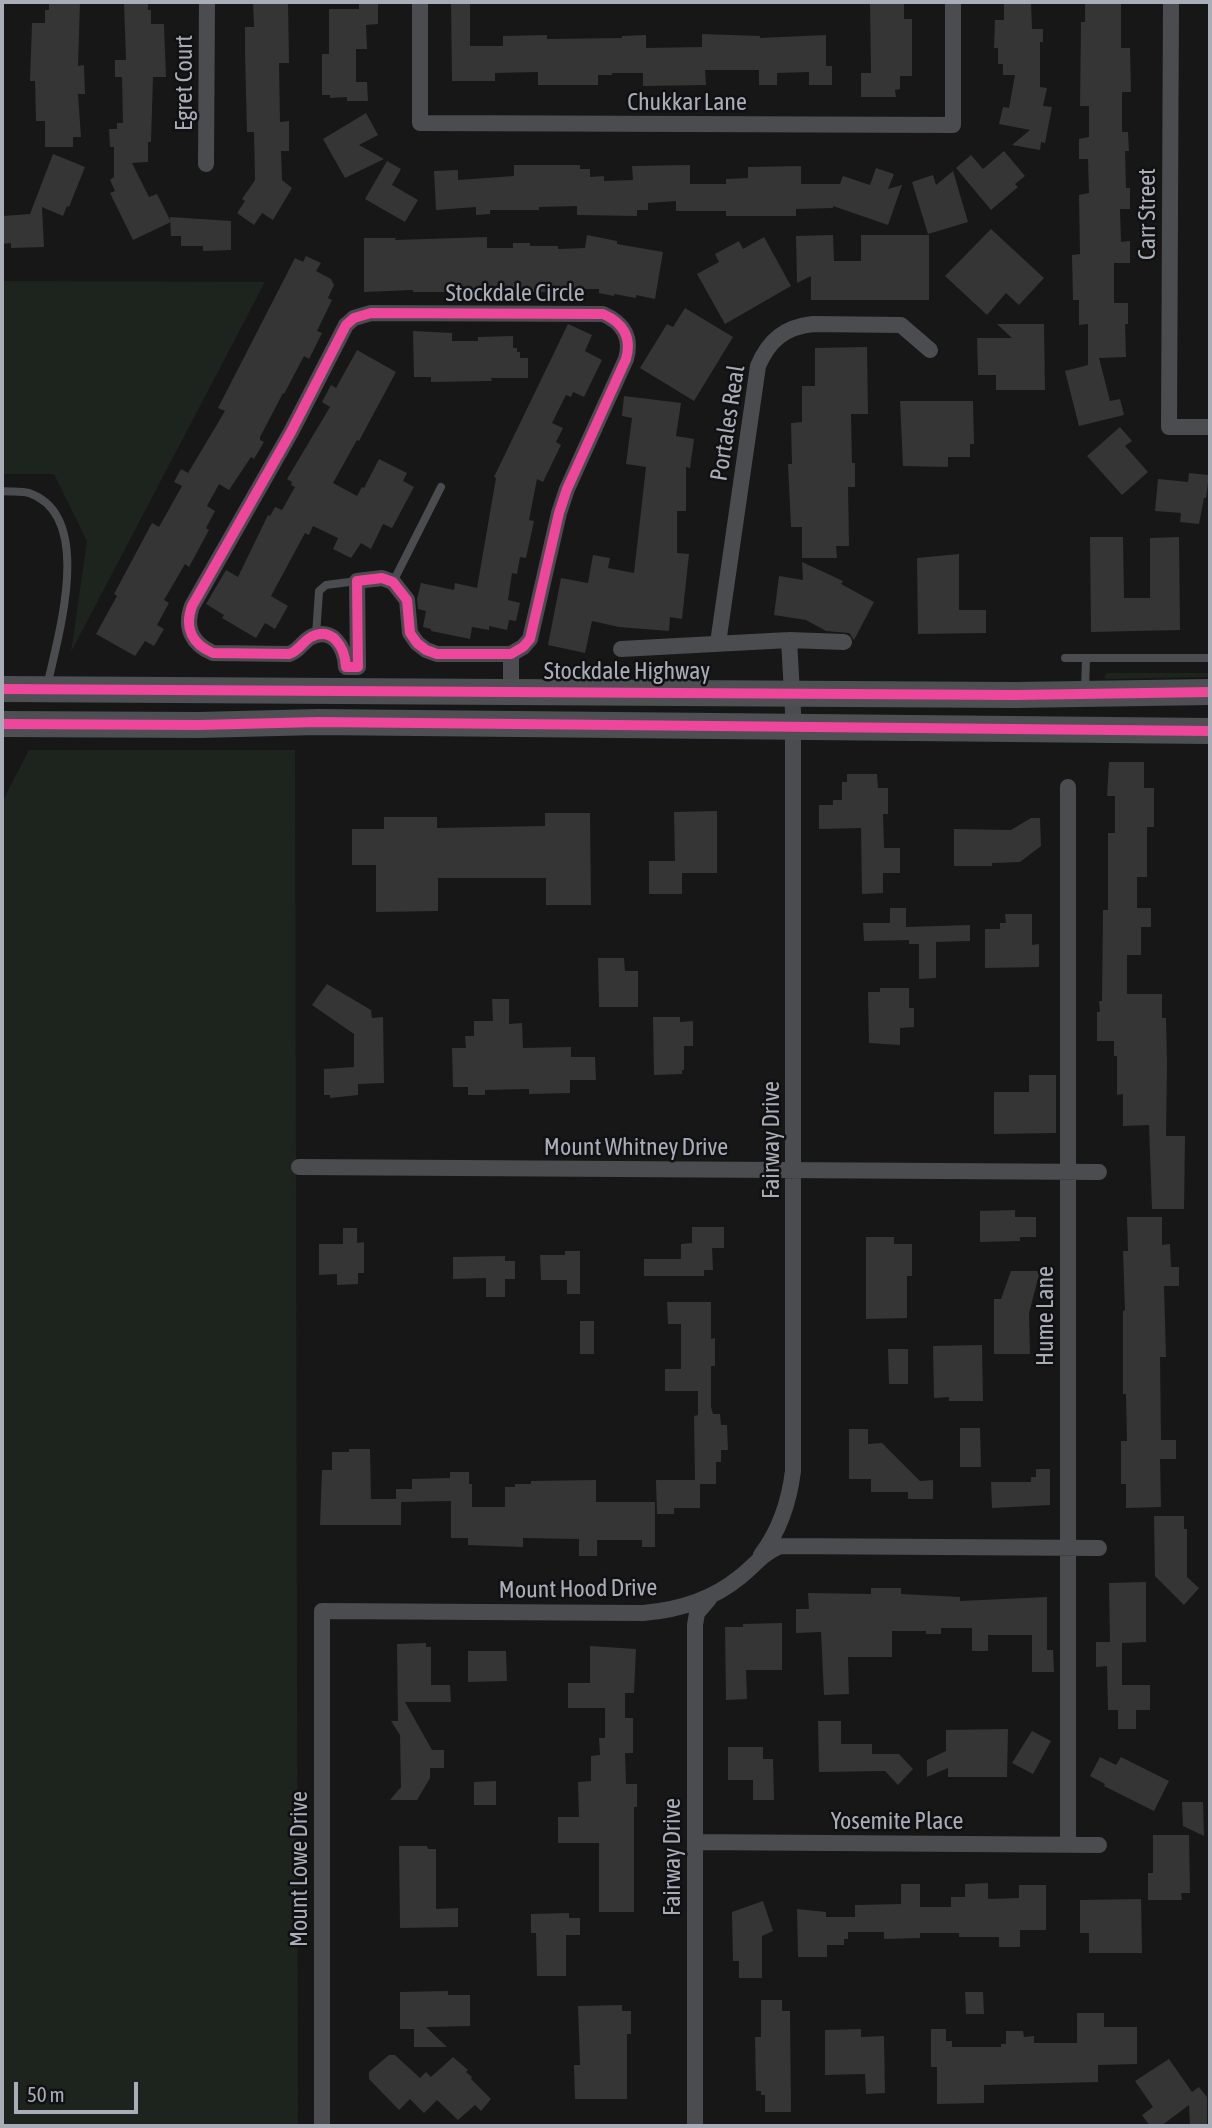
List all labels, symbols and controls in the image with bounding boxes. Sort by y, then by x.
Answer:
street label: Egret Court [170,35,198,131]
street label: Chukkar Lane [627,88,747,116]
street label: Carr Street [1133,168,1161,260]
street label: Stockdale Circle [445,279,585,307]
street label: Portales Real [705,363,751,483]
street label: Stockdale Highway [544,657,710,685]
street label: Fairway Drive [757,1081,785,1199]
street label: Mount Whitney Drive [544,1133,728,1161]
street label: Hume Lane [1031,1266,1059,1366]
street label: Mount Hood Drive [498,1573,658,1605]
street label: Mount Lowe Drive [285,1791,313,1947]
street label: Fairway Drive [658,1798,686,1916]
street label: Yosemite Place [831,1807,963,1835]
scale bar [18,2068,142,2112]
text: 50 m [27,2082,65,2106]

